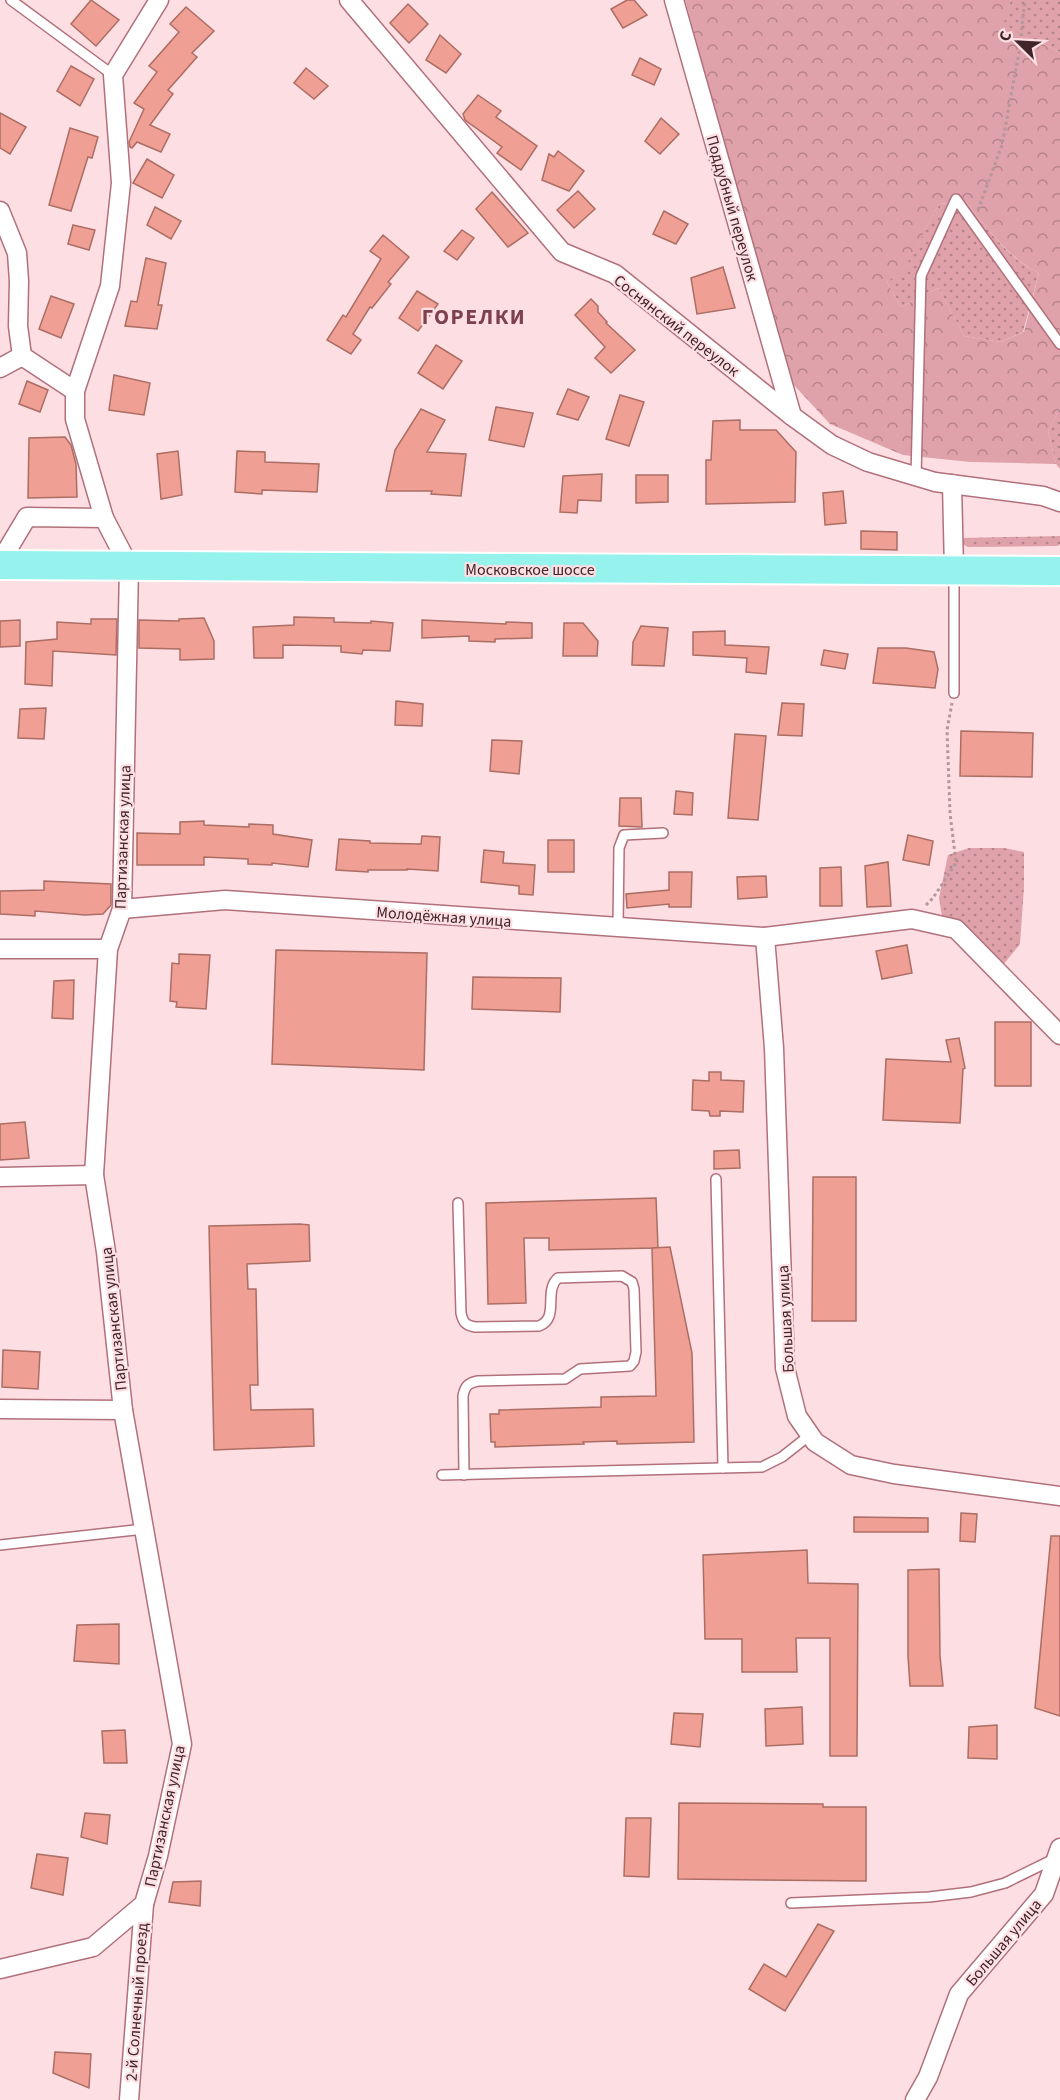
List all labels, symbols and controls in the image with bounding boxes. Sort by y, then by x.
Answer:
north arrow [988,12,1048,72]
text: С [993,28,1017,45]
street label: Поддубный переулок [701,133,763,284]
street label: Соснянский переулок [609,270,744,382]
district label: ГОРЕЛКИ [422,301,526,333]
street label: Московское шоссе [465,559,595,581]
street label: Партизанская улица [109,765,137,909]
street label: Молодёжная улица [376,901,512,933]
street label: Партизанская улица [96,1246,132,1392]
street label: Большая улица [772,1265,800,1373]
street label: Партизанская улица [139,1743,191,1889]
street label: Большая улица [961,1894,1047,1991]
street label: 2-й Солнечный проезд [120,1922,154,2082]

